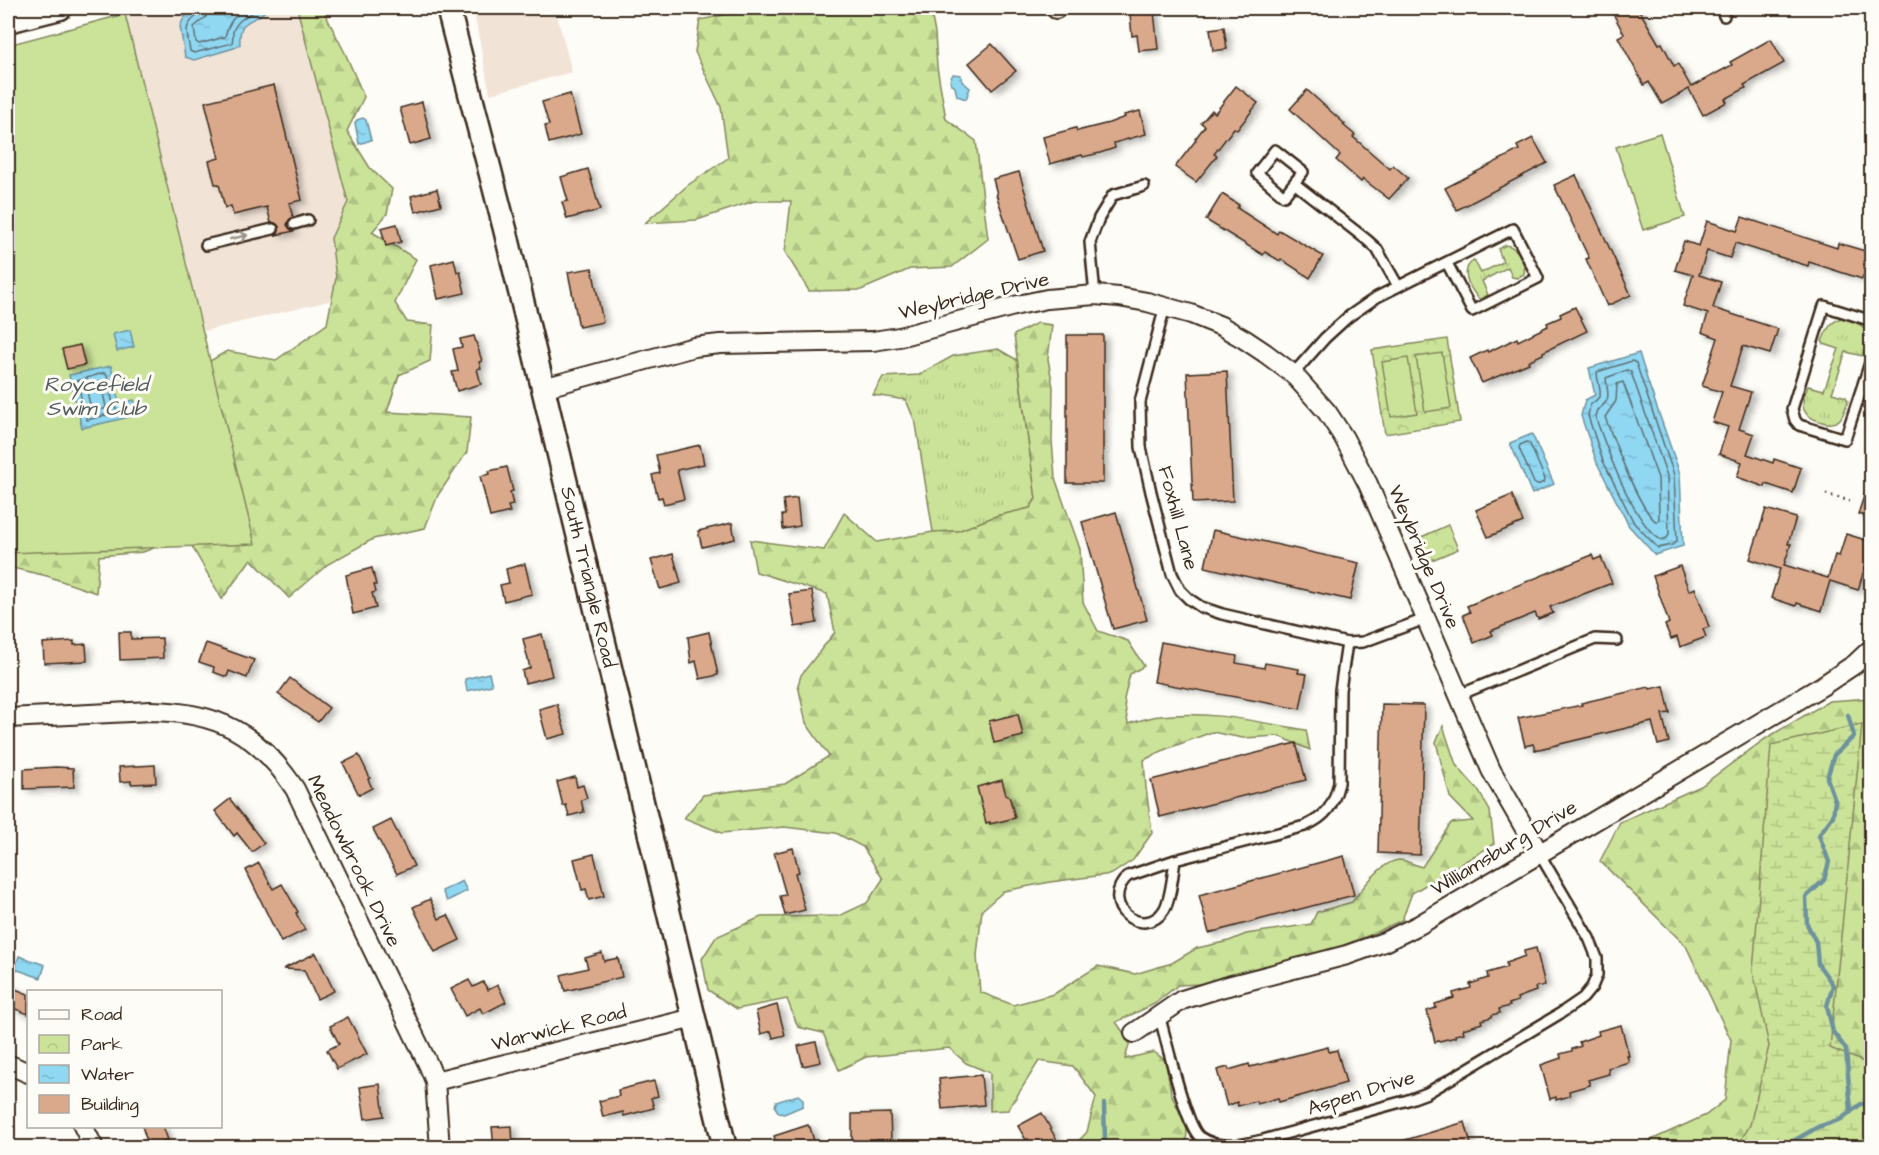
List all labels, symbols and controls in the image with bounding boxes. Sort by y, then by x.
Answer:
one-way arrow [229,231,248,242]
street label: Weybridge Drive [896,265,1052,328]
water label: Roycefield Swim Club [44,370,152,423]
street label: Foxhill Lane [1151,463,1205,573]
street label: Weybridge Drive [1380,481,1467,634]
street label: South Triangle Road [553,484,623,670]
street label: Meadowbrook Drive [300,770,408,952]
street label: Williamsburg Drive [1426,793,1583,904]
legend [27,990,222,1128]
street label: Warwick Road [489,998,629,1058]
text: Road [81,1002,122,1027]
text: Park [81,1032,123,1057]
text: Water [81,1062,134,1087]
street label: Aspen Drive [1304,1063,1418,1123]
text: Building [81,1092,139,1118]

